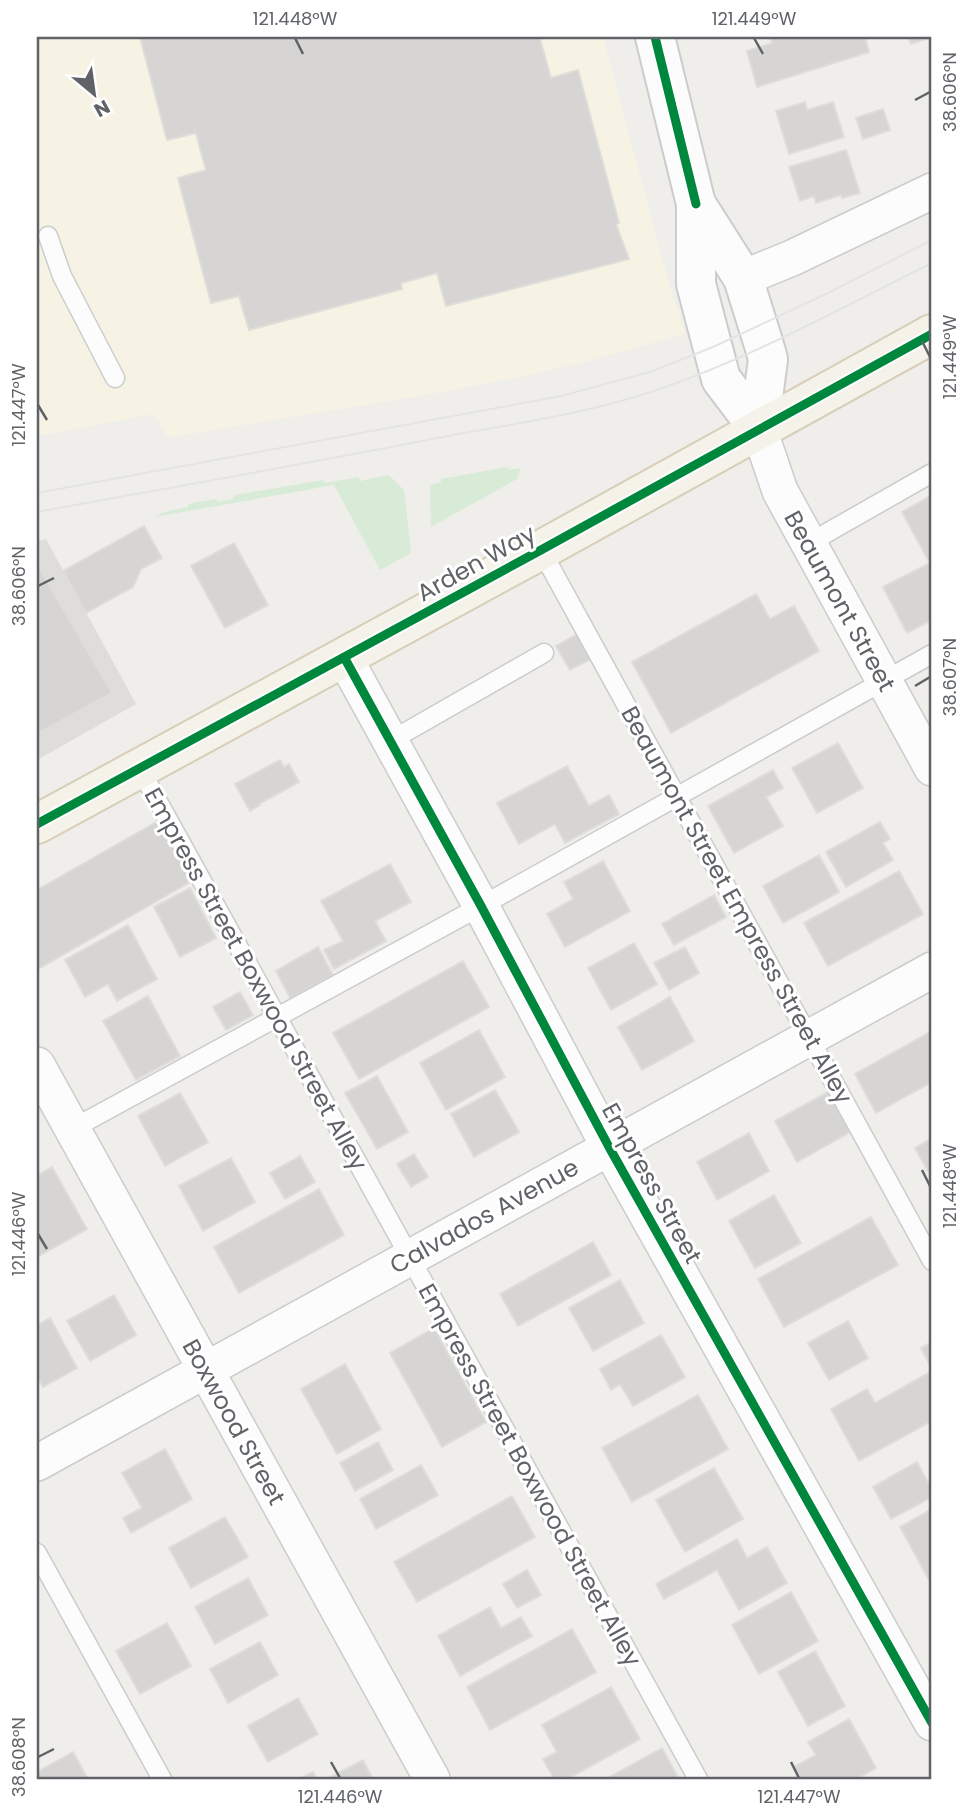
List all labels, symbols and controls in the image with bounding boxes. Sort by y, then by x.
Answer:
text: 121.448°W [253,6,338,31]
text: 121.449°W [712,6,797,31]
text: 38.606°N [937,52,962,132]
north arrow [60,60,130,130]
text: N [89,93,115,124]
text: 121.449°W [937,314,962,399]
text: 121.447°W [6,363,31,447]
street label: Beaumont Street [777,505,903,697]
street label: Arden Way [411,517,542,609]
text: 38.606°N [6,546,31,626]
text: 38.607°N [937,638,962,716]
street label: Beaumont Street Empress Street Alley [613,700,861,1110]
street label: Empress Street Boxwood Street Alley [137,782,376,1177]
street label: Empress Street [594,1097,710,1269]
text: 121.448°W [937,1143,962,1228]
street label: Calvados Avenue [384,1150,584,1282]
text: 121.446°W [6,1191,31,1276]
street label: Empress Street Boxwood Street Alley [411,1278,650,1673]
street label: Boxwood Street [175,1333,293,1511]
text: 38.608°N [6,1717,31,1797]
text: 121.446°W [298,1784,383,1809]
text: 121.447°W [757,1784,841,1809]

